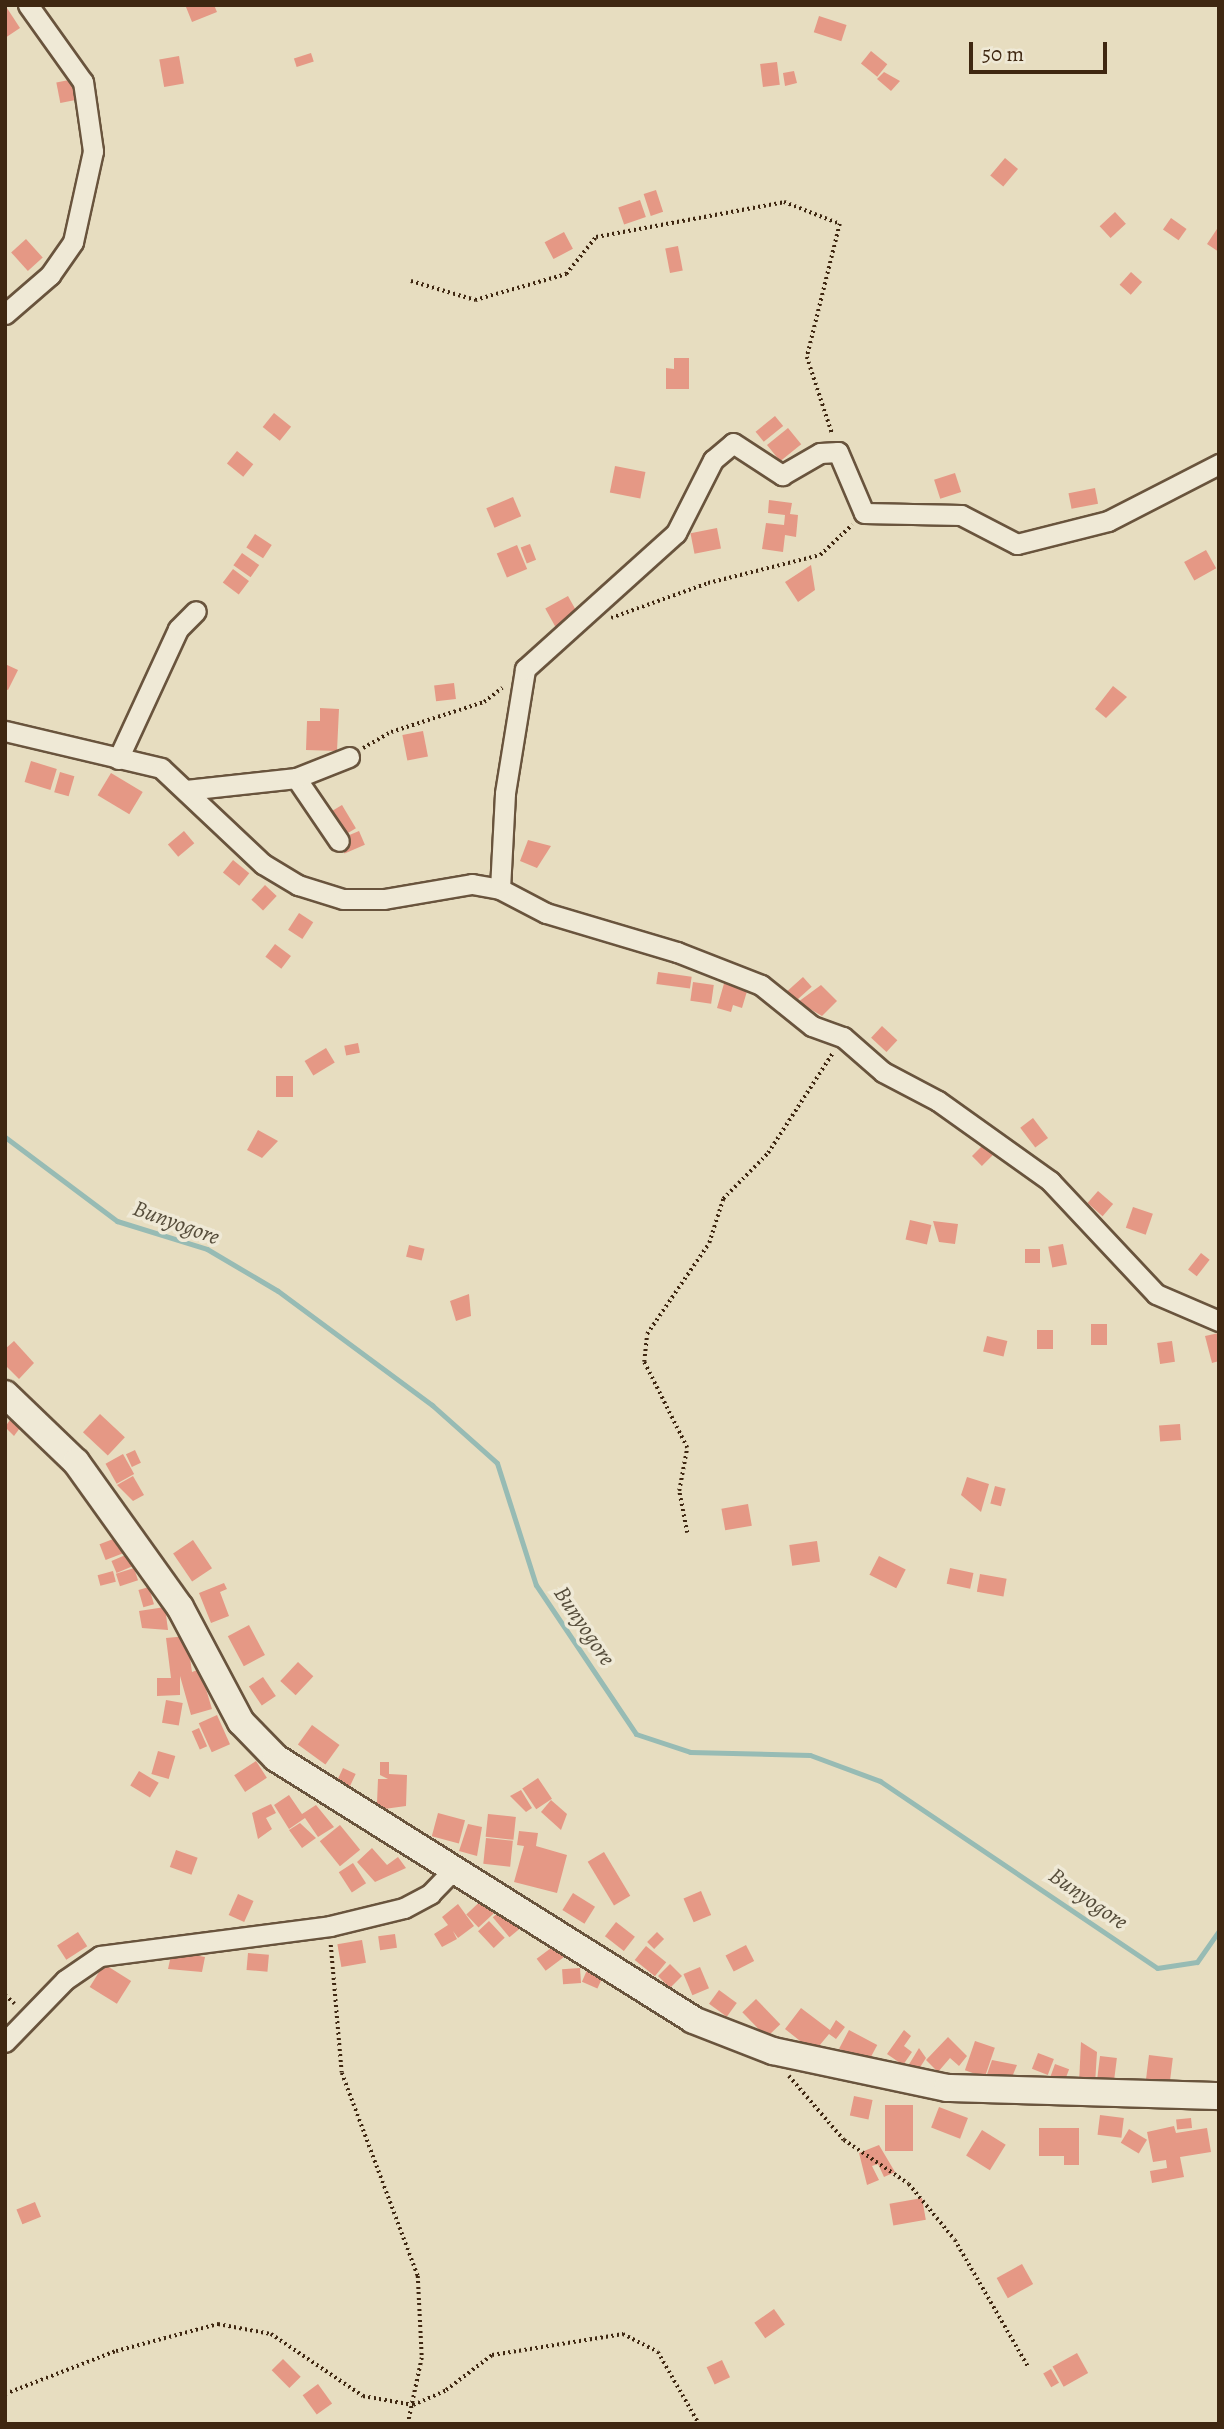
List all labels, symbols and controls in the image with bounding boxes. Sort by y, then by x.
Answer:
scale bar [972,28,1110,72]
text: 50 m [982,40,1024,68]
water label: Bunyogore [129,1195,223,1251]
water label: Bunyogore [547,1581,621,1671]
water label: Bunyogore [1043,1862,1133,1936]

